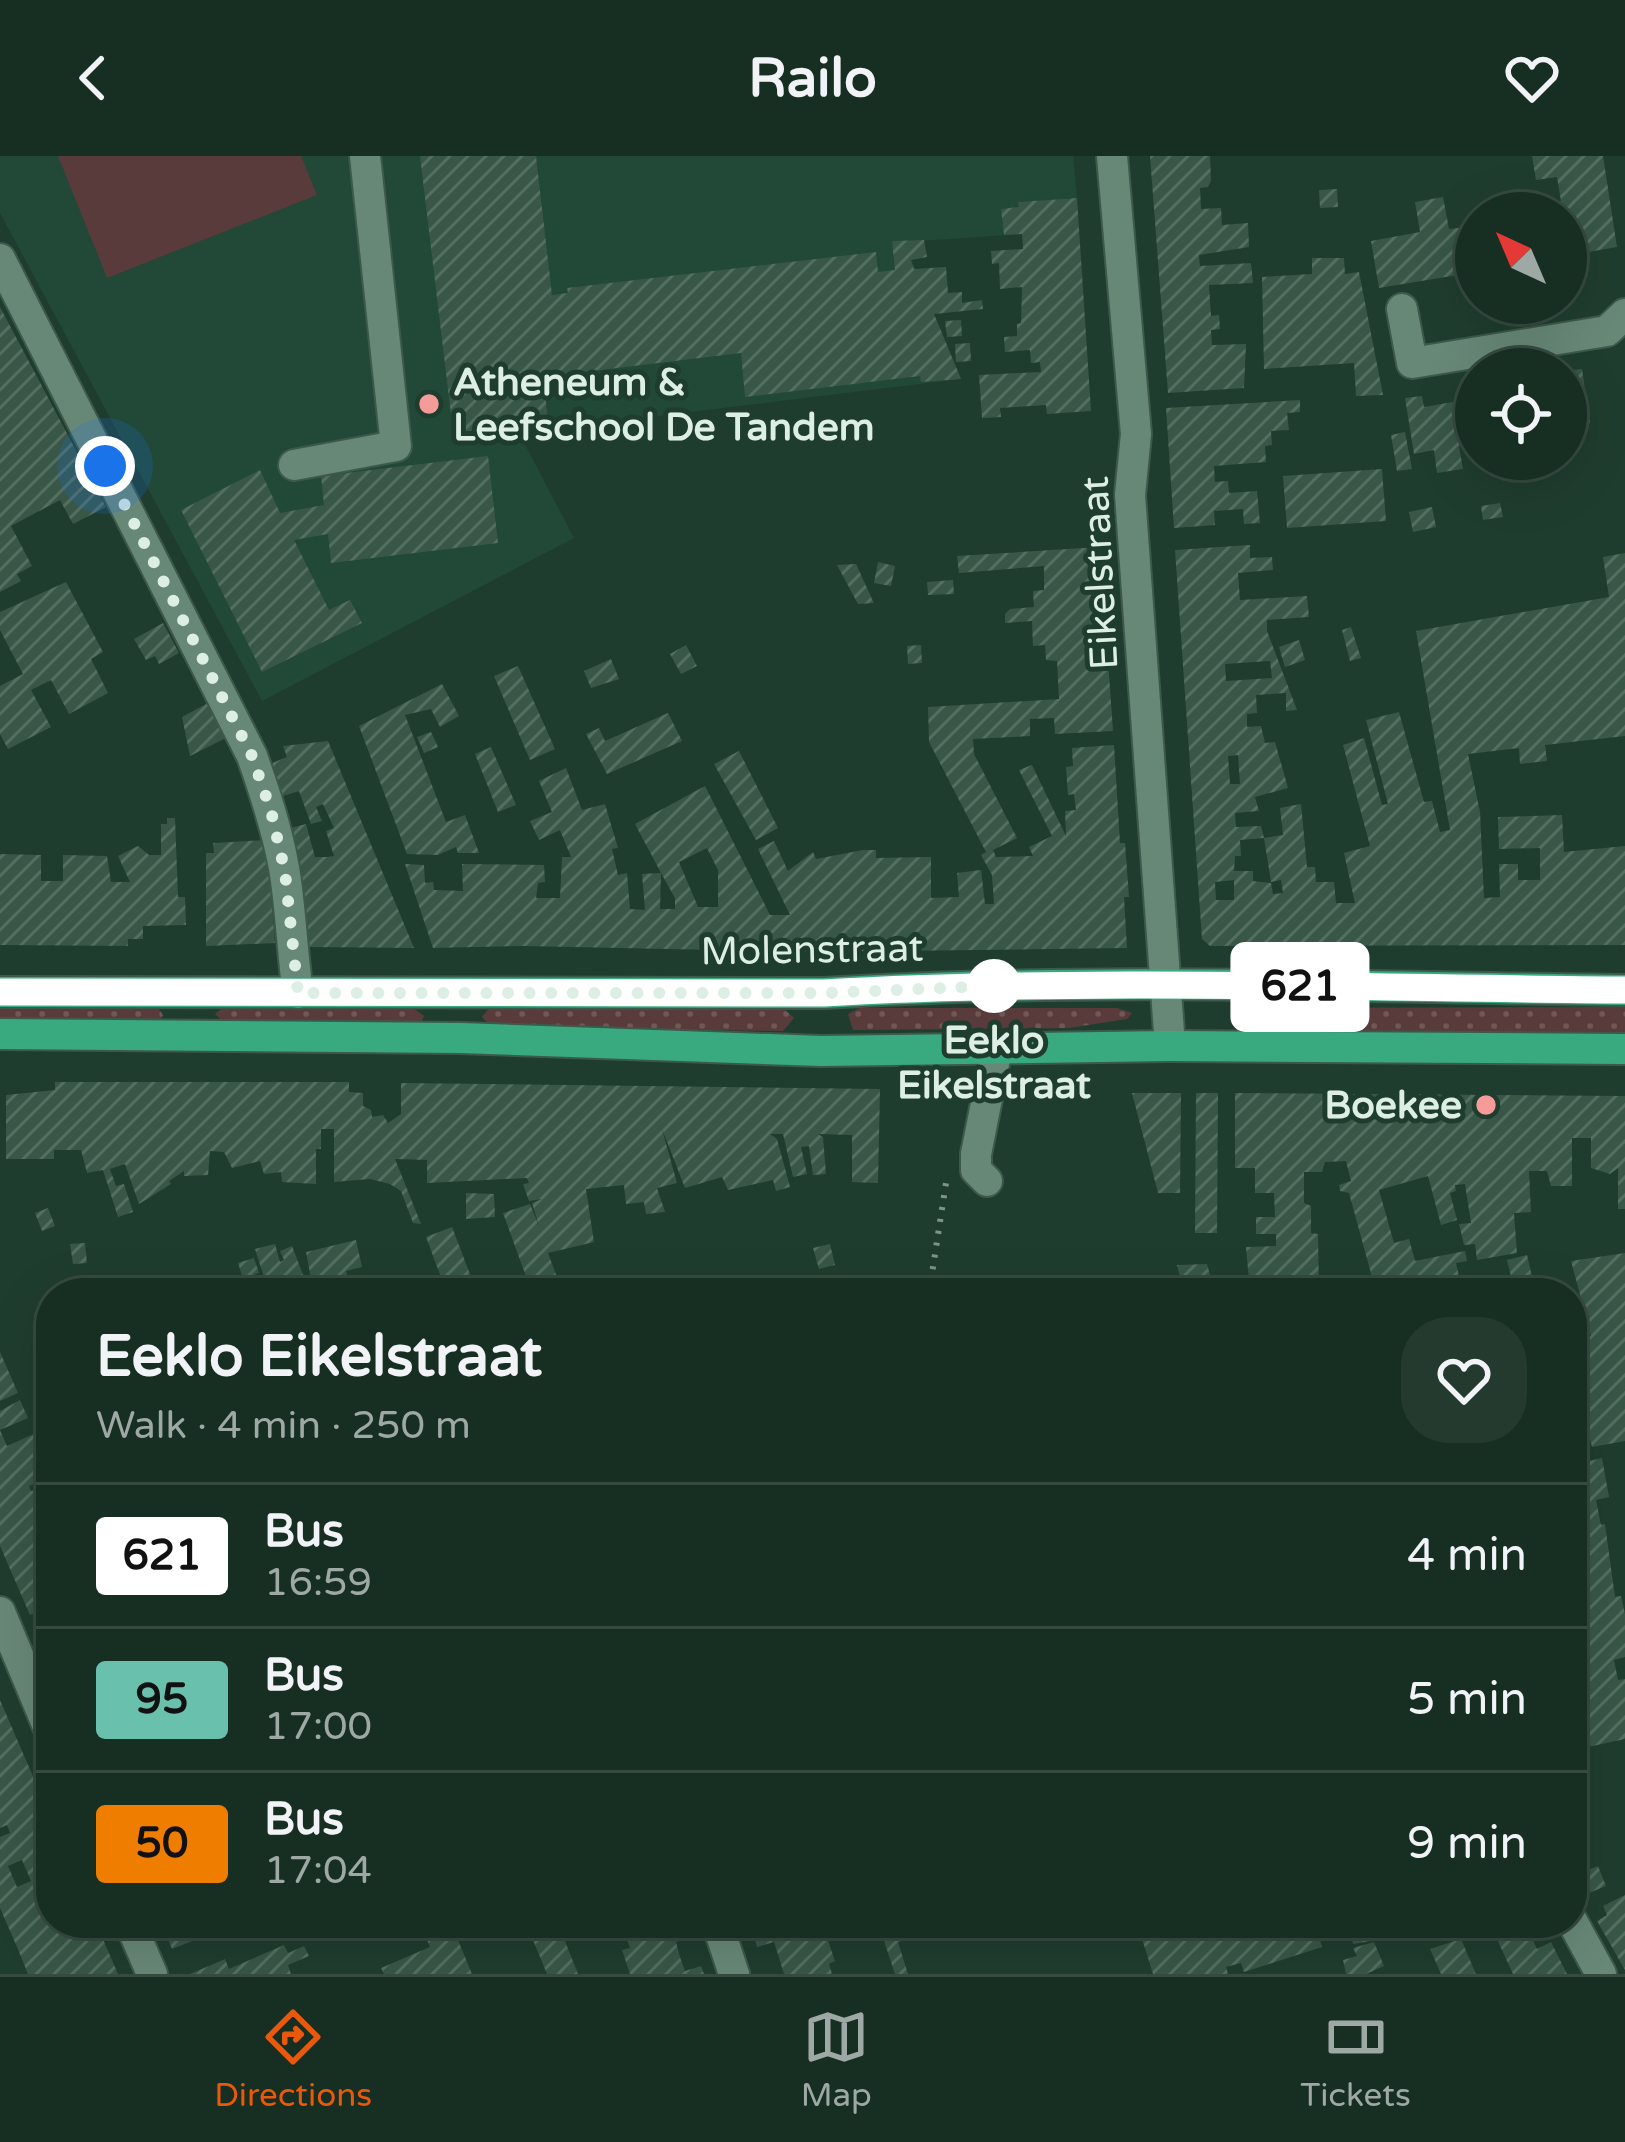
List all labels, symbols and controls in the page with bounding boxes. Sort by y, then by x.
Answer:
icon: back [60,45,126,111]
icon: heart [1499,45,1565,111]
text: Railo [748,46,877,111]
north arrow [1455,192,1587,324]
map controls [1455,192,1587,480]
button: locate [1455,348,1587,480]
place label: Atheneum & Leefschool De Tandem [453,359,875,451]
marker: Atheneum & Leefschool De Tandem [416,391,442,417]
your location [75,436,135,496]
street label: Eikelstraat [1071,475,1129,671]
street label: Molenstraat [700,925,924,975]
line badge: 621 [1231,948,1369,1026]
marker: Eeklo Eikelstraat [969,961,1019,1011]
text: 621 [1260,961,1340,1012]
place label: Eeklo Eikelstraat [897,1017,1091,1109]
place label: Boekee [1324,1082,1462,1129]
marker: Boekee [1473,1092,1499,1118]
button: heart [1401,1317,1527,1443]
text: Eeklo Eikelstraat [96,1323,542,1391]
text: Walk · 4 min · 250 m [96,1402,471,1449]
text: Bus [264,1505,344,1559]
text: 4 min [1407,1529,1527,1583]
text: 621 [122,1530,202,1581]
text: 16:59 [264,1559,372,1606]
text: Bus [264,1649,344,1703]
text: 5 min [1407,1673,1527,1727]
text: 95 [136,1674,188,1725]
text: 17:00 [264,1703,372,1750]
text: Bus [264,1793,344,1847]
text: 9 min [1407,1817,1527,1871]
text: 50 [136,1818,188,1869]
text: 17:04 [264,1847,372,1894]
tab: Directions [214,2004,372,2115]
tab: Map [801,2004,872,2115]
tab: Tickets [1300,2004,1411,2115]

